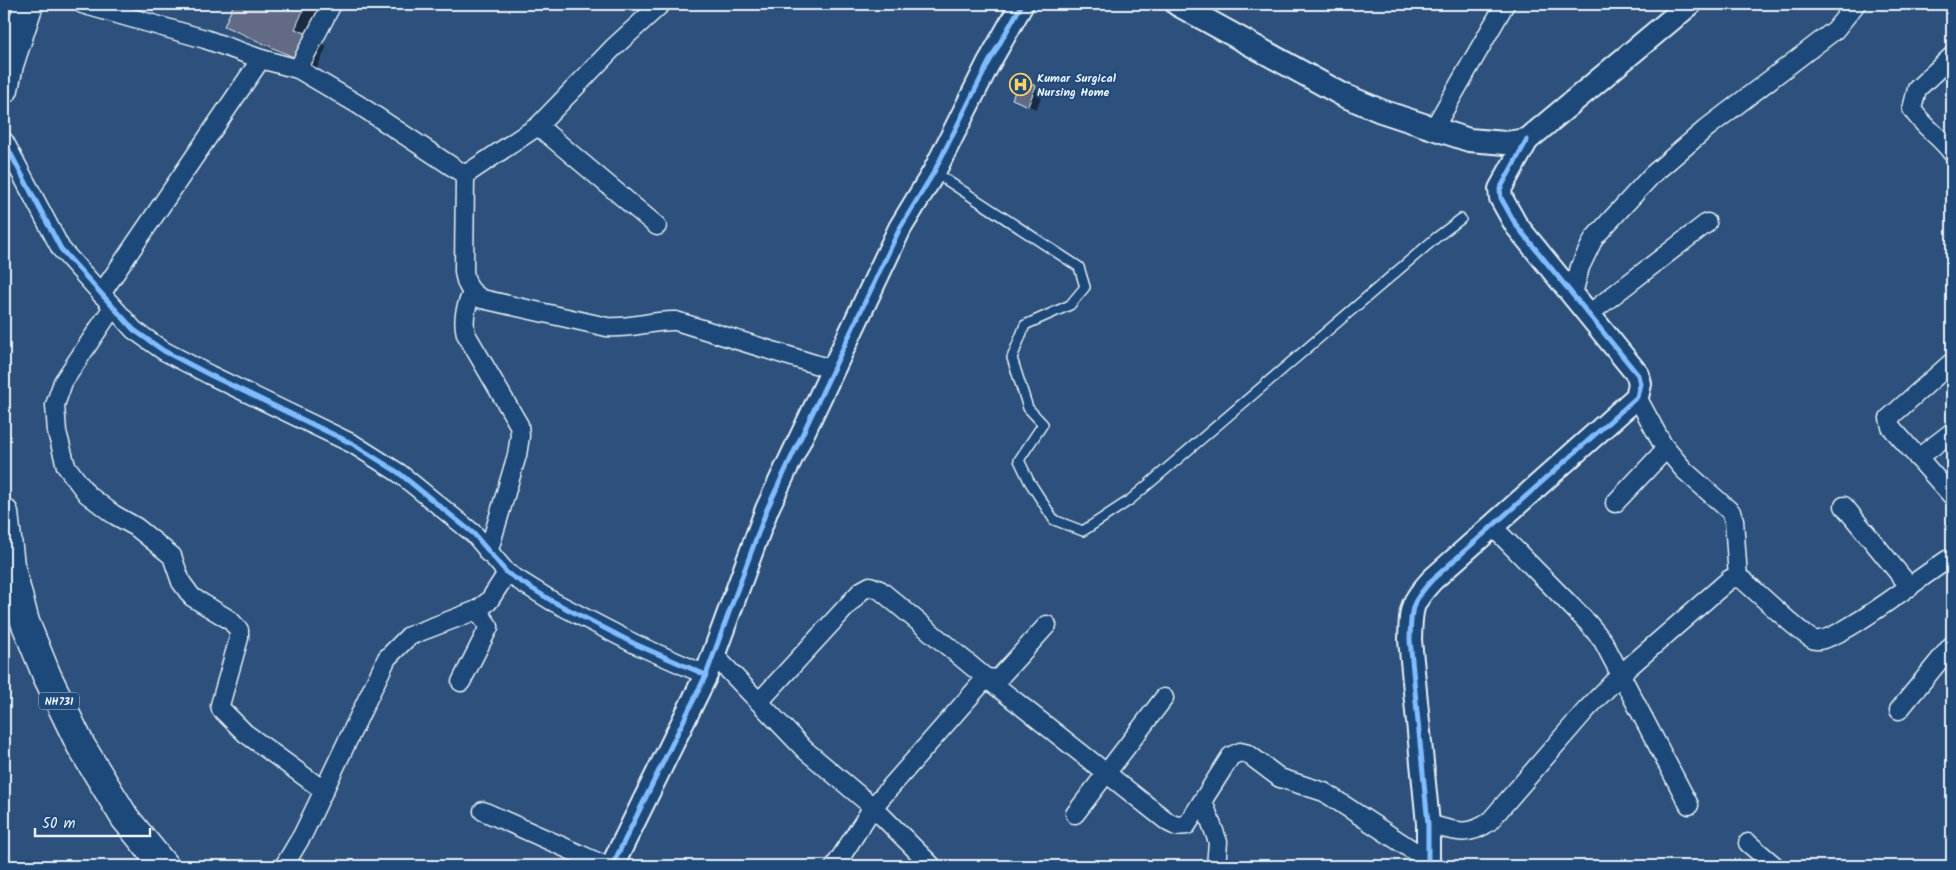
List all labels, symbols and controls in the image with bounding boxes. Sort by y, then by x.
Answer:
place label: Kumar Surgical Nursing Home [1037,69,1117,102]
hospital icon: Kumar Surgical Nursing Home [1009,73,1033,97]
road number: NH731 [39,692,79,709]
scale bar [35,805,150,837]
text: 50 m [42,812,76,836]

